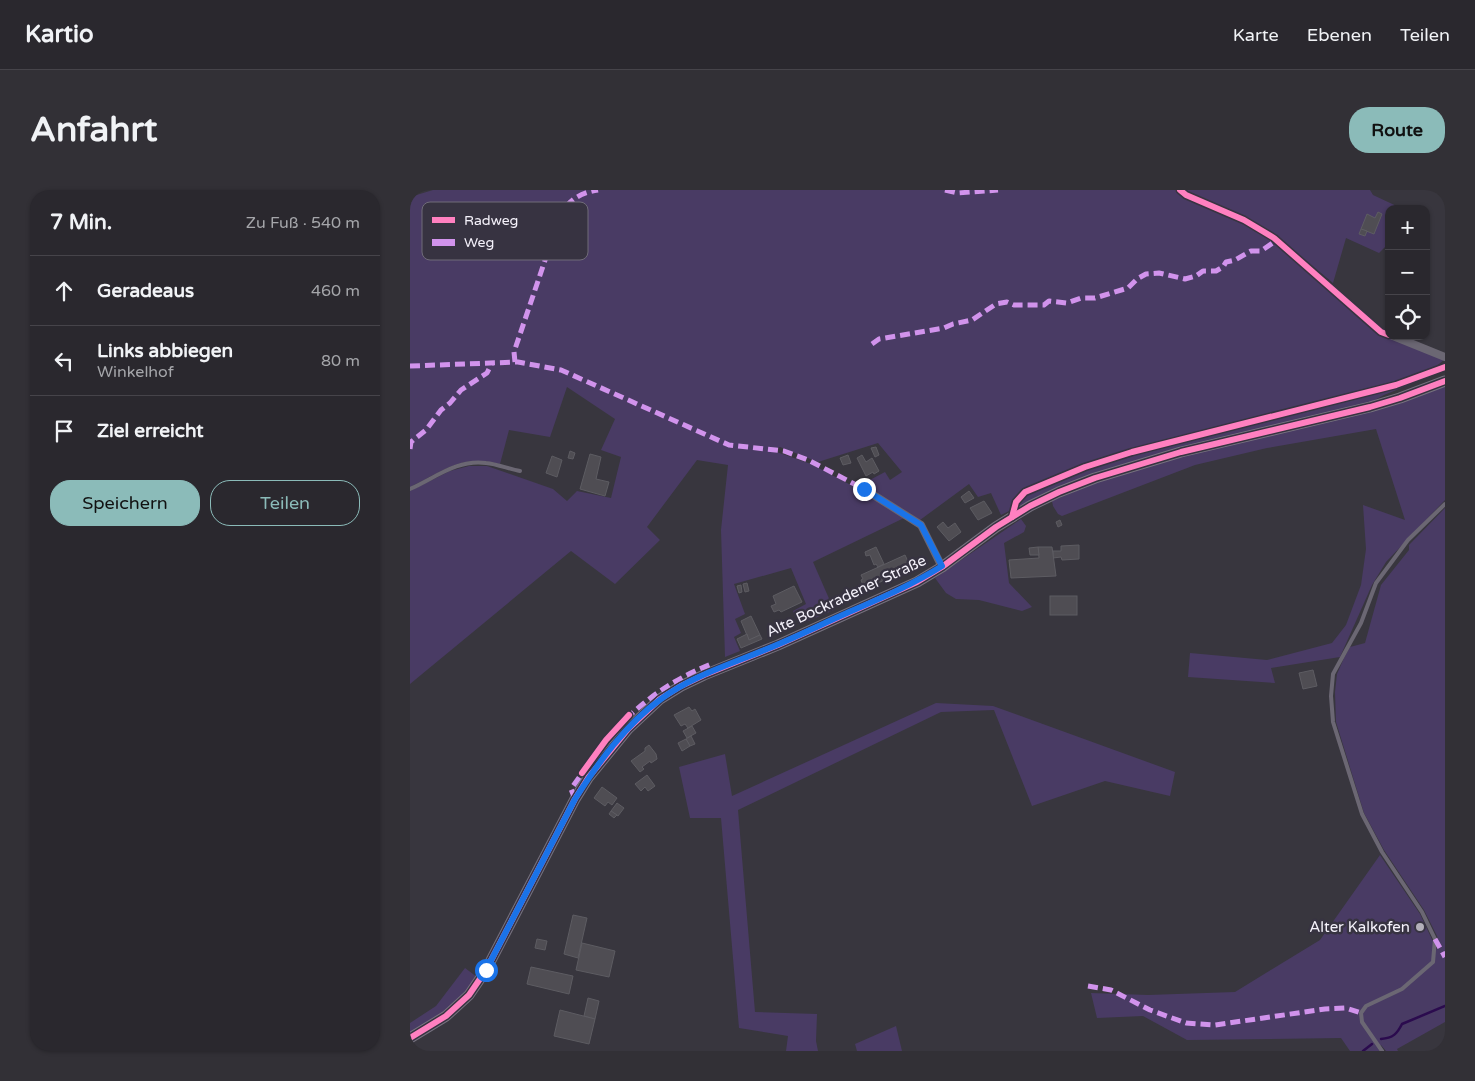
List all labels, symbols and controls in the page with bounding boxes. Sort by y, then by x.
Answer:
text: Kartio [25,20,94,49]
text: Karte [1233,24,1279,46]
text: Ebenen [1307,24,1372,46]
text: Teilen [1400,24,1450,46]
button: Route [1349,107,1445,153]
text: Anfahrt [30,109,157,151]
legend [422,202,588,260]
map controls [1385,205,1430,340]
button: + [1385,205,1430,250]
text: 7 Min. [50,210,112,235]
text: Radweg [464,212,518,229]
text: Zu Fuß · 540 m [246,213,360,233]
text: Weg [464,234,494,251]
button: − [1385,250,1430,295]
icon: ahead [50,277,78,305]
text: Geradeaus [97,280,194,302]
text: 460 m [311,281,360,301]
button: locate [1385,295,1430,340]
text: Links abbiegen [97,340,233,362]
icon: left [50,347,78,375]
text: 80 m [321,351,360,371]
text: Winkelhof [97,362,174,382]
icon: arrive [50,417,78,445]
text: Ziel erreicht [97,420,204,442]
route end [853,478,876,501]
button: Speichern [50,480,200,526]
button: Teilen [210,480,360,526]
street label: Alte Bockradener Straße [763,551,929,641]
place label: Alter Kalkofen [1309,918,1410,936]
marker: Alter Kalkofen [1414,921,1426,933]
route start [475,959,498,982]

